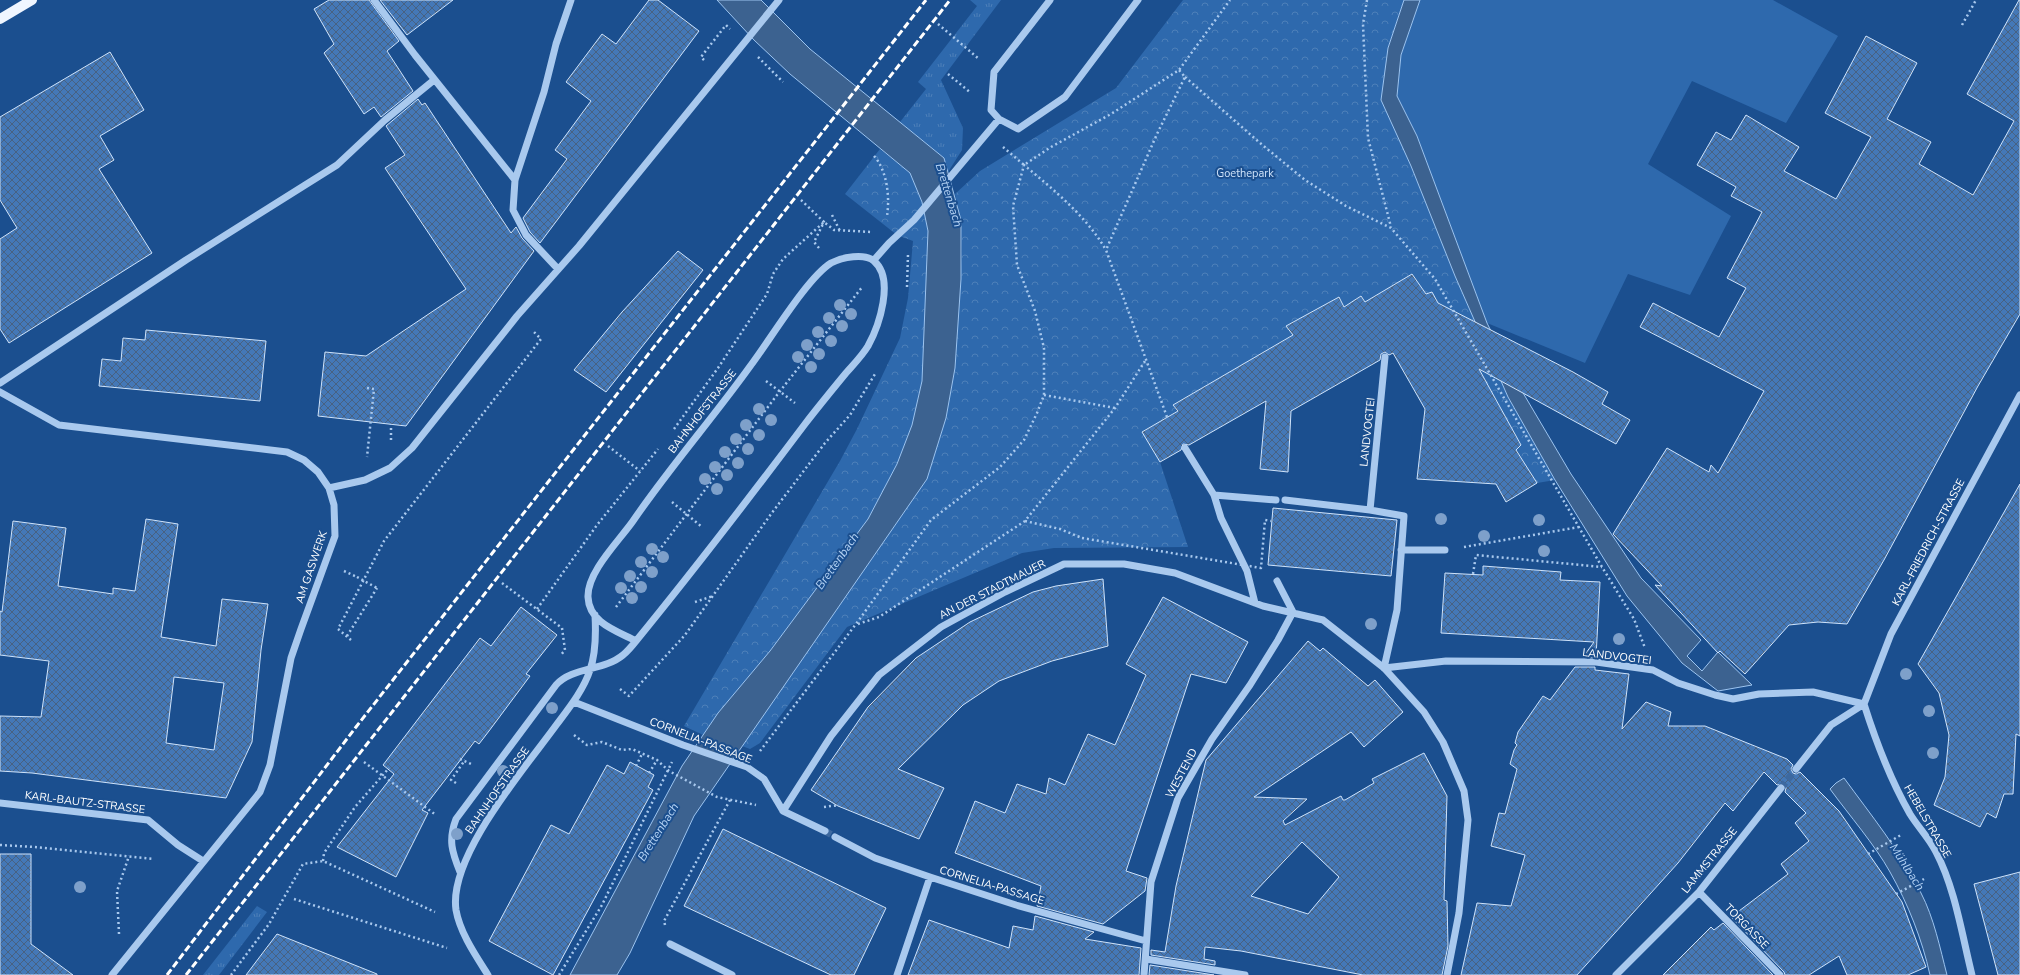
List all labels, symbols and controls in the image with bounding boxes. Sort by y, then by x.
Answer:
water label: Brettenbach [932,161,966,229]
park label: Goethepark [1216,166,1274,181]
street label: BAHNHOFSTRASSE [665,366,740,456]
street label: LANDVOGTEI [1356,397,1379,467]
street label: KARL-FRIEDRICH-STRASSE [1889,476,1968,608]
street label: AM GASWERK [292,528,331,605]
water label: Brettenbach [812,529,863,593]
street label: AN DER STADTMAUER [936,556,1049,623]
street label: LANDVOGTEI [1582,645,1652,668]
street label: CORNELIA-PASSAGE [647,714,754,767]
street label: BAHNHOFSTRASSE [462,744,533,837]
street label: WESTEND [1162,746,1201,801]
street label: HEBELSTRASSE [1900,782,1955,861]
street label: KARL-BAUTZ-STRASSE [24,788,146,817]
water label: Brettenbach [634,800,682,864]
street label: LAMMSTRASSE [1678,824,1741,896]
water label: Mühlbach [1886,840,1928,894]
street label: CORNELIA-PASSAGE [938,862,1046,909]
street label: TORGASSE [1721,900,1772,952]

